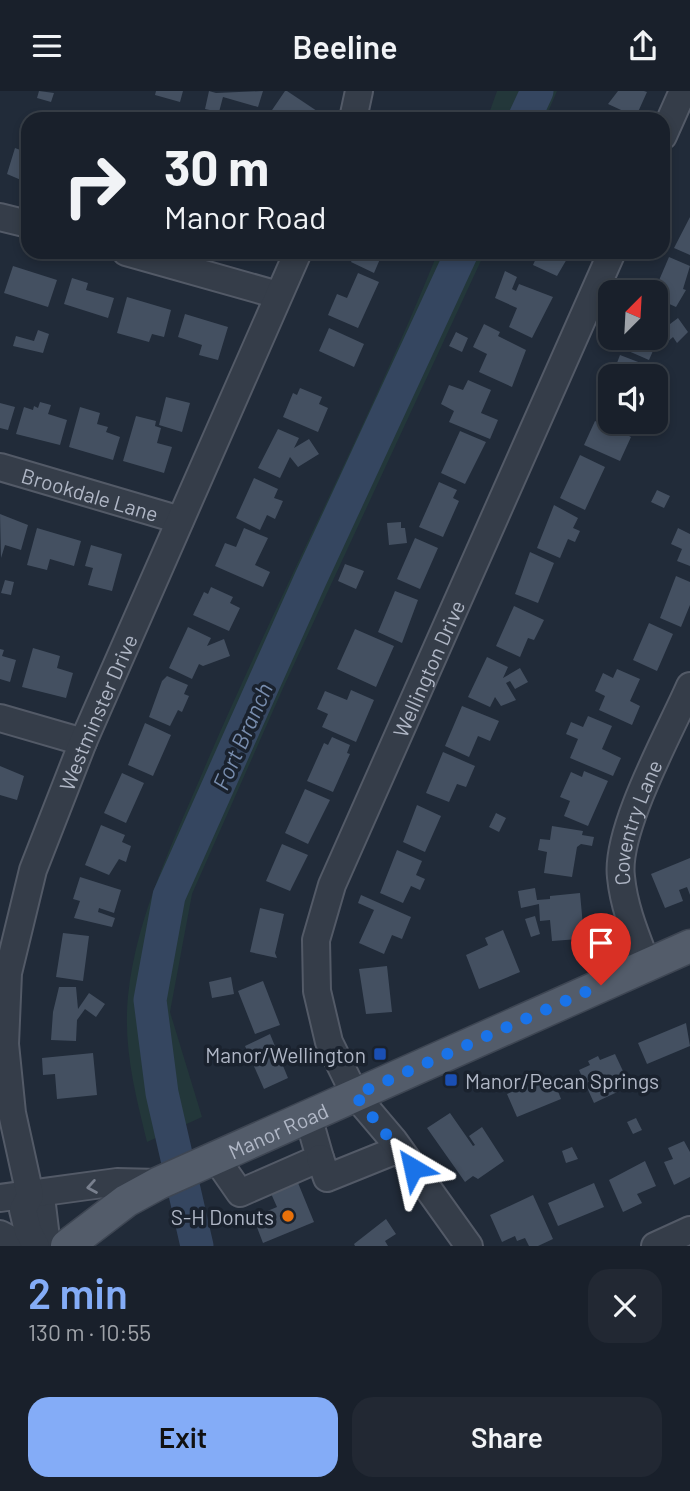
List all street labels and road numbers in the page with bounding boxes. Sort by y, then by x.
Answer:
street label: Brookdale Lane [19,462,161,525]
street label: Wellington Drive [387,596,469,741]
street label: Westminster Drive [53,630,141,794]
street label: Coventry Lane [608,755,666,887]
street label: Manor Road [224,1097,332,1163]

